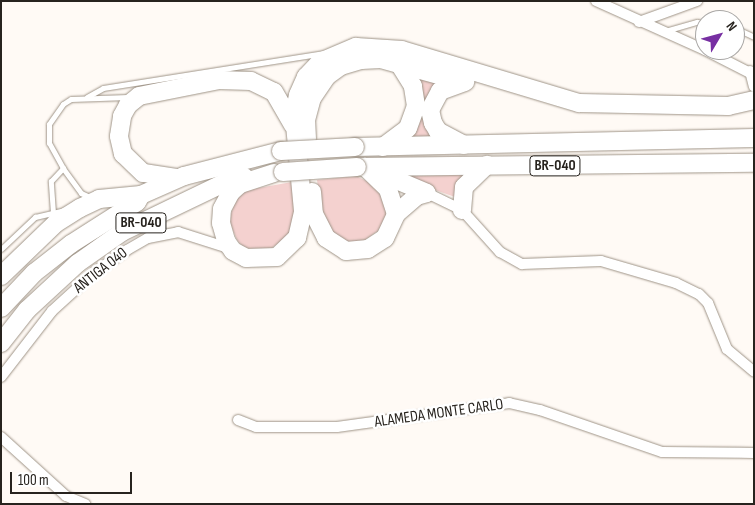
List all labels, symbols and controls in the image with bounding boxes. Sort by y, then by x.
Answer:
north arrow [695,10,745,60]
text: N [723,18,741,34]
road number: BR-040 [529,154,581,178]
road number: BR-040 [115,210,167,236]
street label: ANTIGA 040 [70,244,132,298]
street label: ALAMEDA MONTE CARLO [373,395,505,433]
scale bar [12,462,135,494]
text: 100 m [18,471,49,490]

